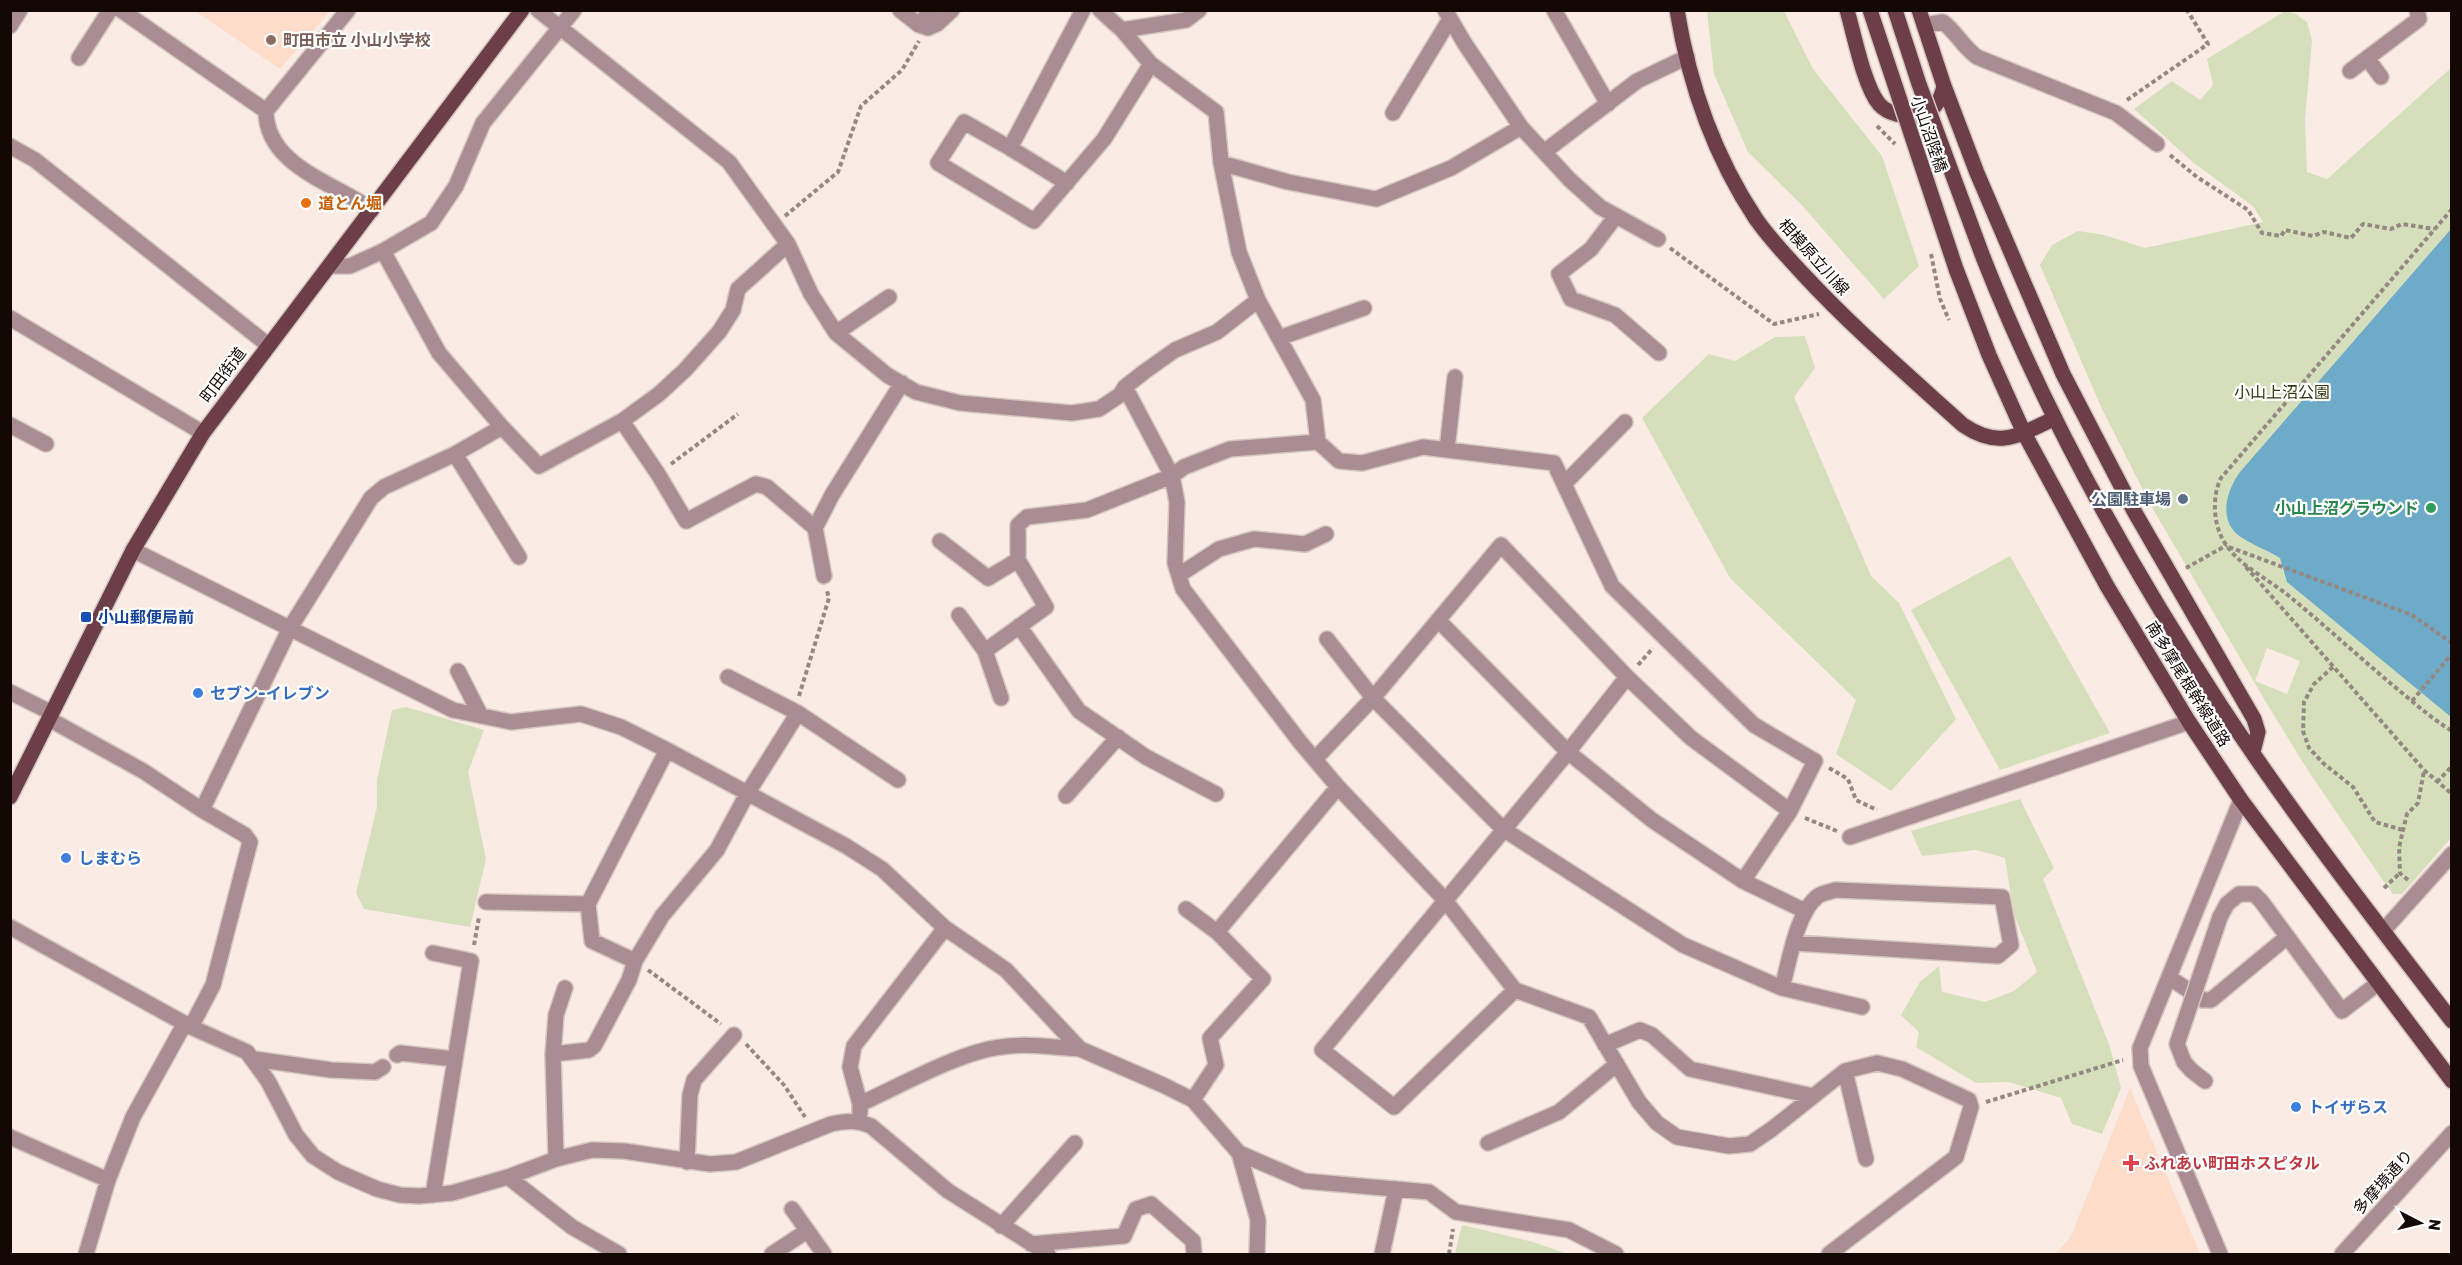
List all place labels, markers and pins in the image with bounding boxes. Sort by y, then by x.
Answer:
place label: 町田市立 小山小学校 [283,31,430,50]
marker: 町田市立 小山小学校 [264,33,278,47]
place label: 道とん堀 [318,194,382,213]
marker: 道とん堀 [299,196,313,210]
place label: 公園駐車場 [2091,490,2171,509]
marker: 公園駐車場 [2176,492,2190,506]
place label: 小山上沼グラウンド [2275,499,2419,518]
marker: 小山上沼グラウンド [2424,501,2438,515]
place label: 小山郵便局前 [98,608,194,627]
marker: 小山郵便局前 [79,610,93,624]
place label: セブン-イレブン [210,684,330,703]
marker: セブン-イレブン [191,686,205,700]
place label: しまむら [78,849,142,868]
marker: しまむら [59,851,73,865]
place label: トイザらス [2308,1098,2388,1117]
marker: トイザらス [2289,1100,2303,1114]
marker: ふれあい町田ホスピタル [2122,1154,2140,1172]
place label: ふれあい町田ホスピタル [2144,1154,2320,1173]

